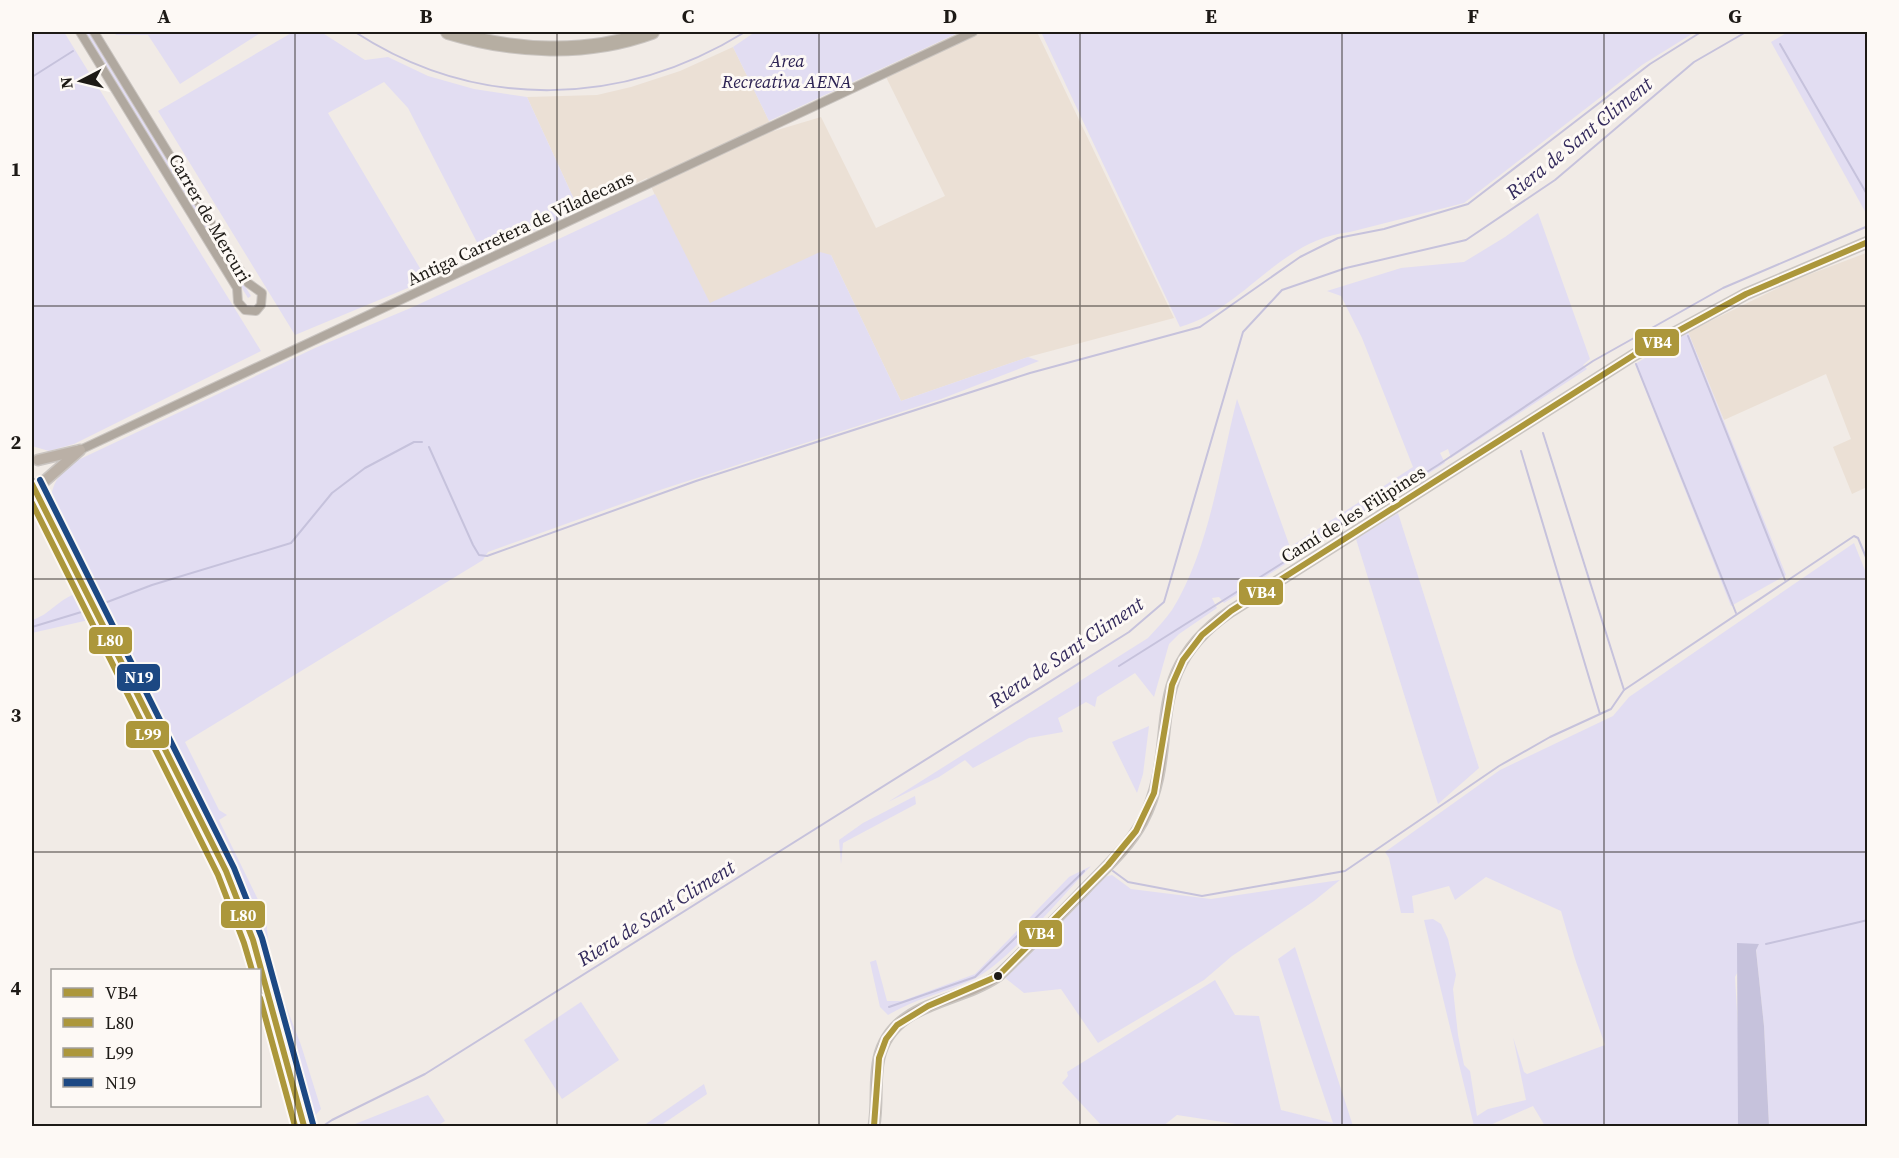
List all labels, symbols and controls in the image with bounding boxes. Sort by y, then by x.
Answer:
text: A [157,2,171,30]
text: B [419,2,433,30]
text: C [682,2,694,30]
text: D [943,2,957,30]
text: E [1205,2,1217,30]
text: F [1467,2,1479,30]
text: G [1728,2,1742,30]
park label: Area Recreativa AENA [721,48,852,94]
north arrow [51,51,111,111]
water label: Riera de Sant Climent [1499,69,1659,206]
text: N [54,75,78,90]
street label: Carrer de Mercuri [163,149,257,287]
text: 1 [11,155,21,183]
street label: Antiga Carretera de Viladecans [403,164,637,292]
line badge: VB4 [1634,328,1680,357]
text: VB4 [1642,331,1672,353]
text: 2 [11,428,22,456]
street label: Camí de les Filipines [1276,459,1430,569]
line badge: VB4 [1238,578,1284,606]
text: VB4 [1246,581,1276,603]
water label: Riera de Sant Climent [982,589,1150,715]
line badge: L80 [88,626,133,655]
text: L80 [97,629,124,651]
line badge: N19 [116,663,161,692]
text: N19 [125,666,154,688]
text: 3 [11,701,22,729]
line badge: L99 [125,720,170,749]
text: L99 [135,723,162,745]
water label: Riera de Sant Climent [571,852,741,973]
line badge: L80 [220,900,266,929]
text: L80 [230,904,257,926]
line badge: VB4 [1018,919,1063,948]
text: VB4 [1025,922,1055,944]
legend [51,969,261,1107]
unlabelled marker [992,970,1004,982]
text: 4 [11,974,22,1002]
text: VB4 [105,980,137,1005]
text: L80 [105,1010,134,1035]
text: L99 [105,1040,134,1065]
text: N19 [105,1070,136,1095]

